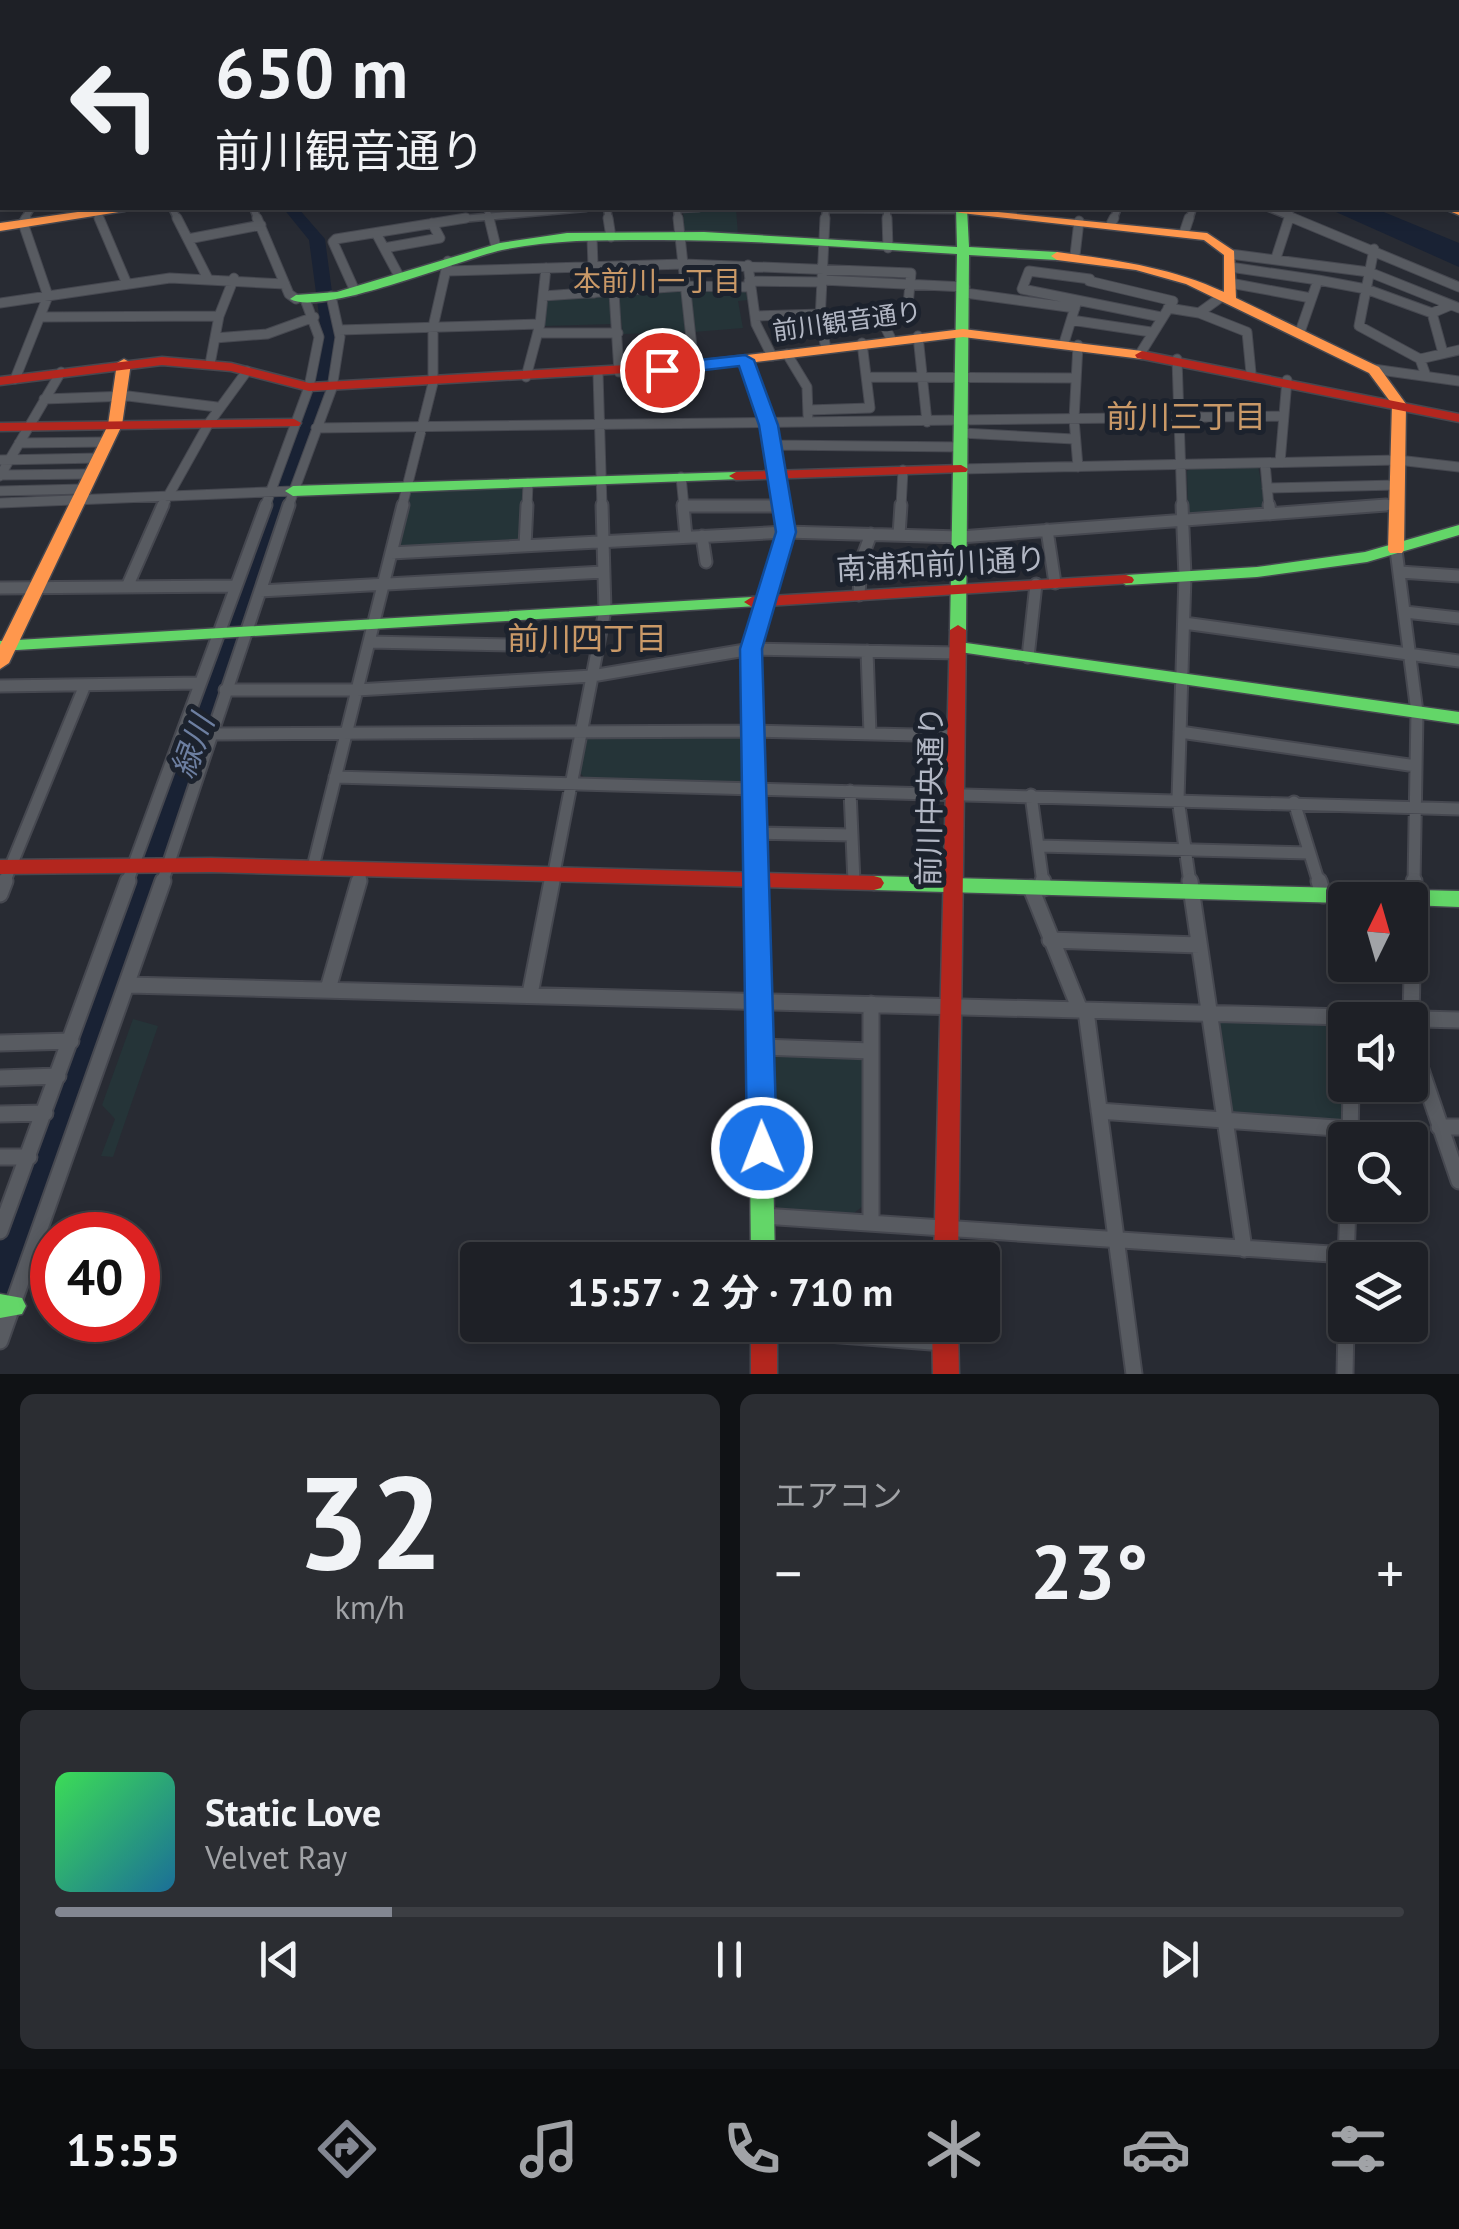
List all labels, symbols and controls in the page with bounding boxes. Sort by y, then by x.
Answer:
text: 650 m [215,27,408,117]
icon: left [50,40,180,170]
text: 前川観音通り [215,121,485,179]
district label: 本前川一丁目 [573,262,741,299]
street label: 前川観音通り [770,295,924,347]
pin [620,328,705,413]
icon: arrive [635,343,690,398]
district label: 前川三丁目 [1106,395,1266,437]
street label: 南浦和前川通り [835,538,1047,588]
district label: 前川四丁目 [507,617,667,659]
water label: 緑川 [161,706,224,783]
street label: 前川中央通り [908,706,950,886]
north arrow [1328,882,1428,982]
map controls [1328,882,1428,1342]
button: sound [1328,1002,1428,1102]
position arrow [710,1096,814,1200]
button: search [1328,1122,1428,1222]
speed limit sign: 40 [30,1212,160,1342]
button: layers [1328,1242,1428,1342]
text: 15:57 · 2 分 · 710 m [567,1267,893,1316]
text: 32 [296,1437,443,1605]
text: エアコン [775,1474,903,1516]
text: 23° [1030,1523,1148,1620]
text: − [775,1537,802,1608]
text: + [1376,1537,1404,1608]
text: km/h [335,1586,405,1628]
text: Static Love [205,1787,381,1836]
text: Velvet Ray [205,1836,347,1878]
icon: previous [252,1932,307,1987]
icon: pause [702,1932,757,1987]
icon: next [1152,1932,1207,1987]
icon: directions [312,2114,382,2184]
icon: music [514,2114,584,2184]
icon: phone [717,2114,787,2184]
icon: climate [919,2114,989,2184]
icon: car [1121,2114,1191,2184]
icon: filters [1323,2114,1393,2184]
text: 15:55 [66,2120,180,2178]

